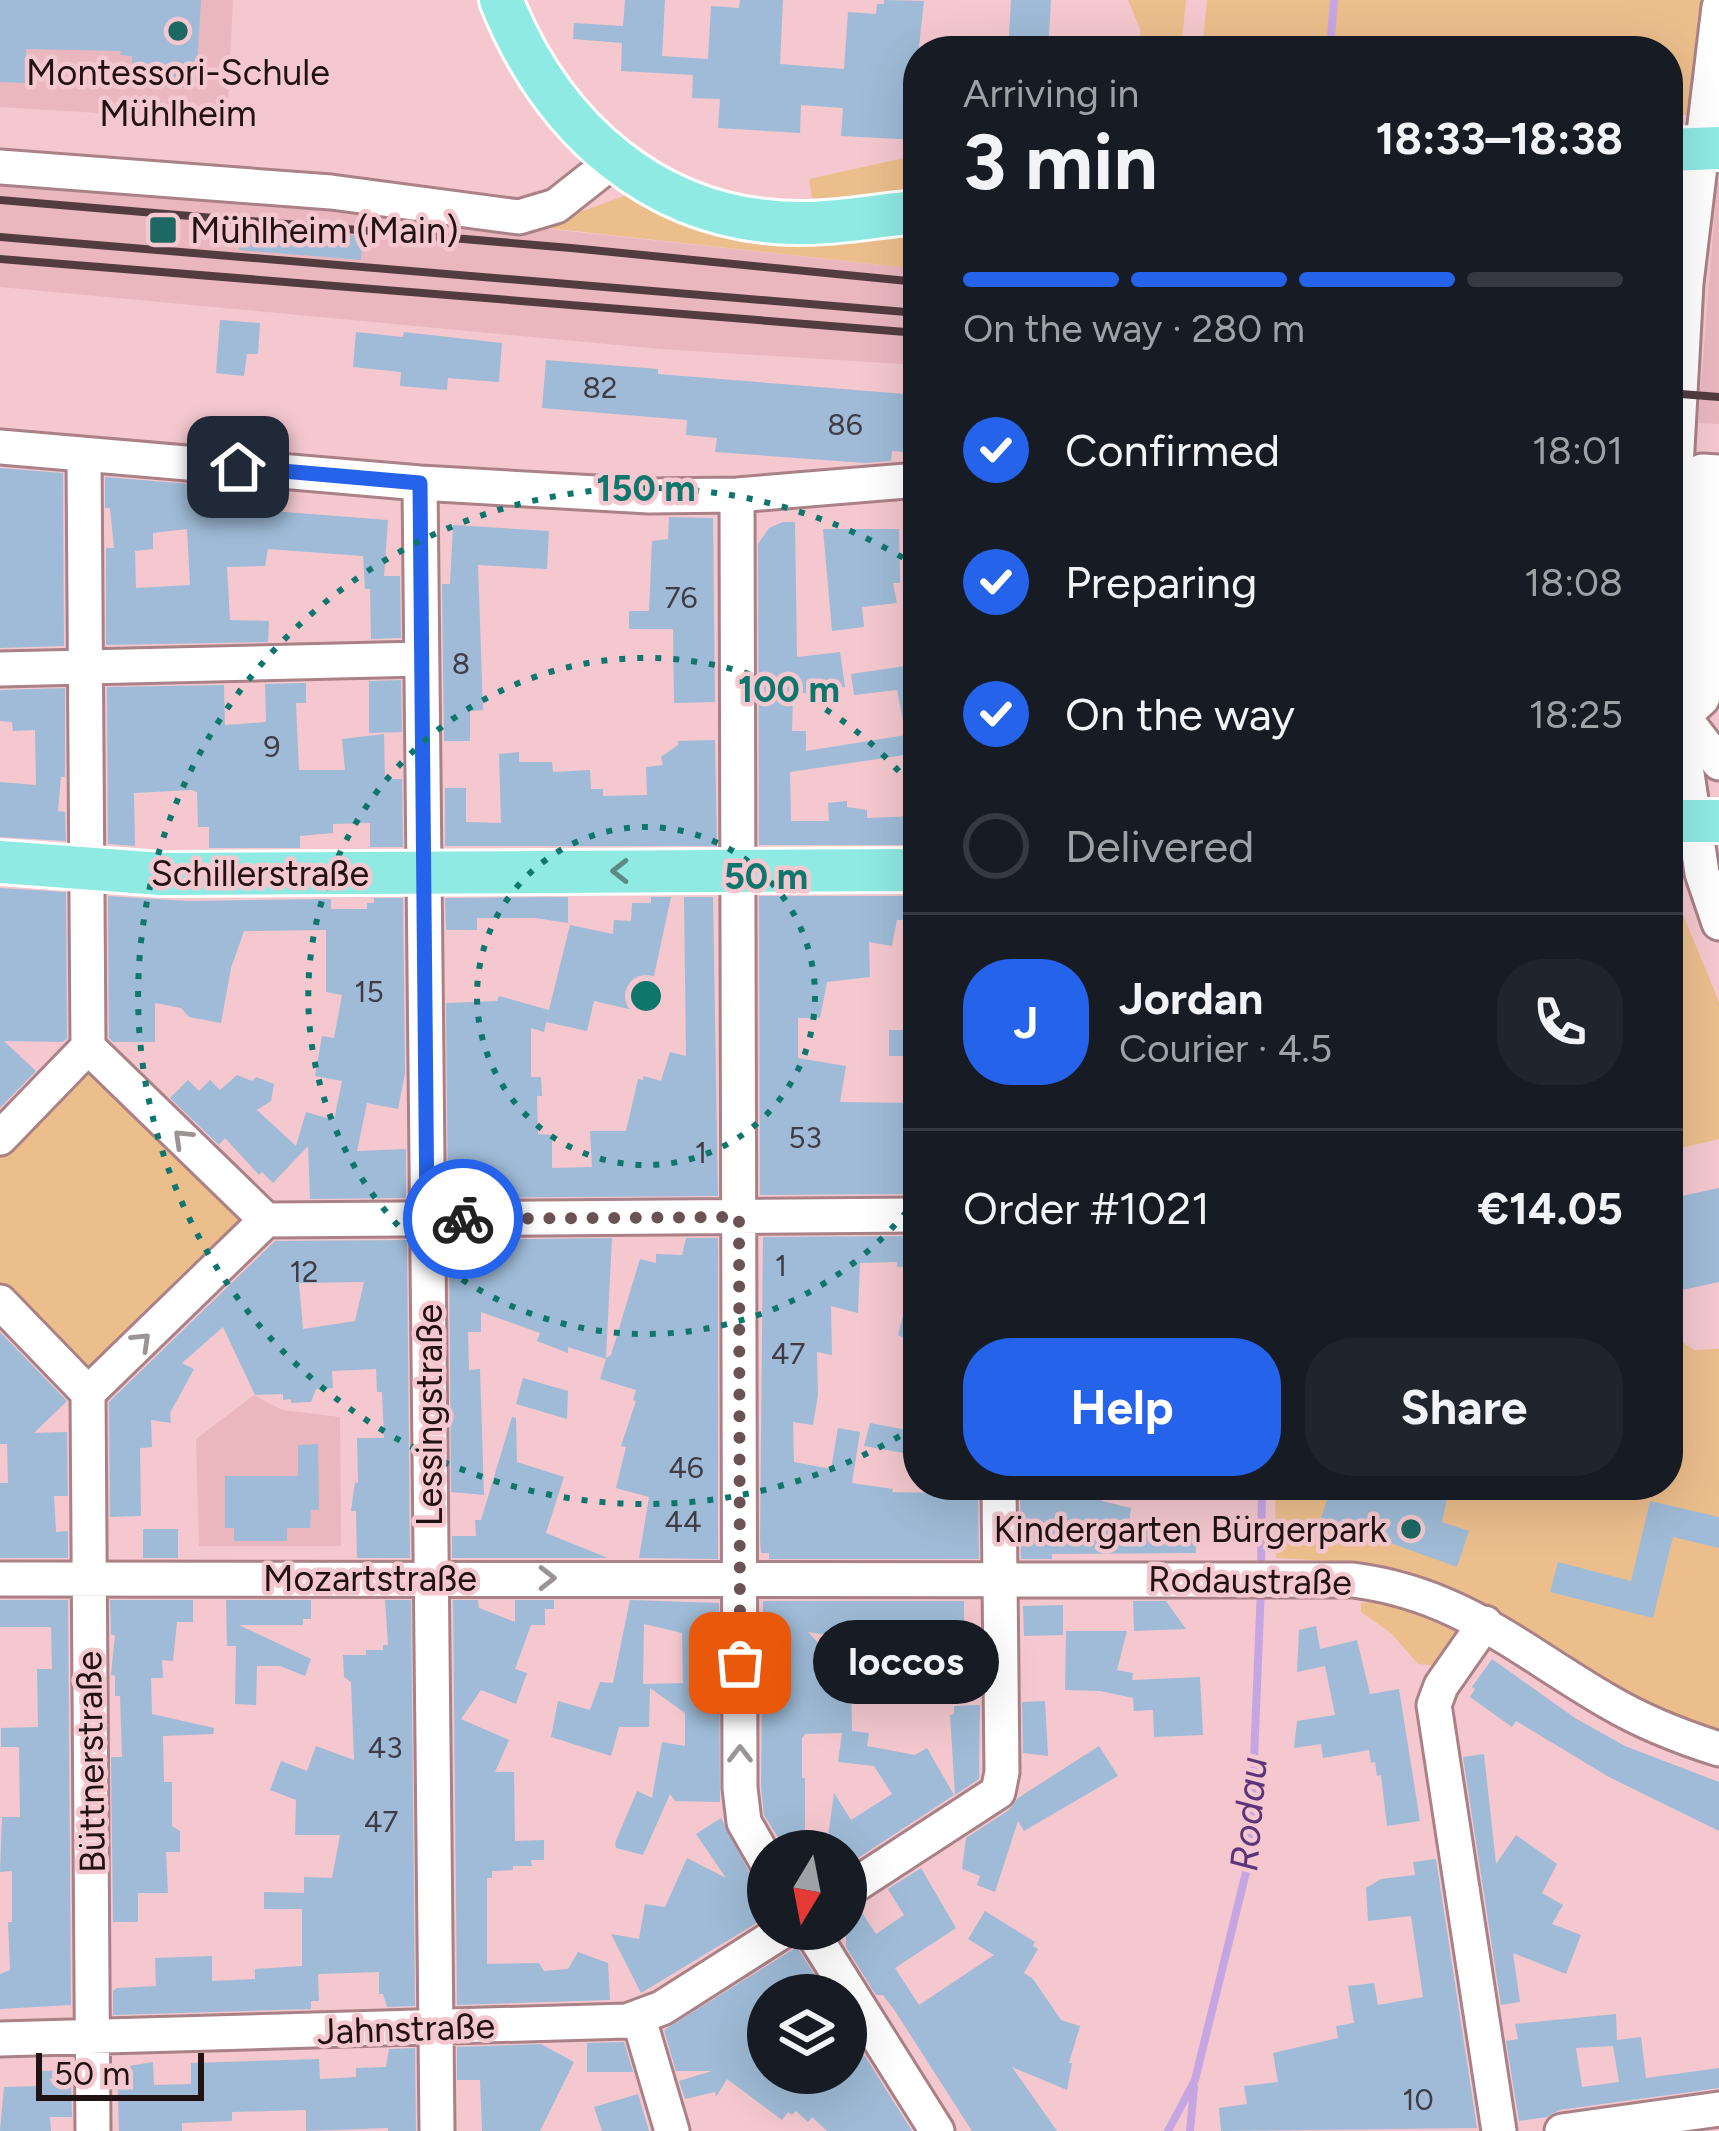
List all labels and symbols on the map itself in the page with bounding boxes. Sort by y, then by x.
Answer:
marker: Montessori-Schule Mühlheim [165,18,191,44]
place label: Montessori-Schule Mühlheim [26,51,330,135]
place label: Mühlheim (Main) [190,209,459,252]
marker: Mühlheim (Main) [147,214,179,246]
house number: 82 [582,369,618,406]
house number: 86 [827,406,863,443]
pin [187,416,289,518]
text: 150 m [596,467,696,510]
house number: 76 [664,579,698,616]
house number: 8 [452,645,470,682]
text: 100 m [738,668,840,711]
house number: 9 [264,728,280,765]
street label: Schillerstraße [151,852,369,895]
text: 50 m [724,855,808,898]
one-way arrow [610,858,628,884]
house number: 15 [354,973,384,1010]
centre of rings [625,975,667,1017]
house number: 53 [788,1119,822,1156]
one-way arrow [174,1131,196,1153]
house number: 1 [695,1134,707,1171]
courier [403,1159,523,1279]
house number: 1 [775,1247,787,1284]
house number: 12 [289,1253,319,1290]
street label: Lessingstraße [408,1304,451,1526]
one-way arrow [128,1333,150,1355]
house number: 47 [771,1335,805,1372]
house number: 46 [668,1449,704,1486]
house number: 44 [664,1503,702,1540]
place label: Kindergarten Bürgerpark [993,1508,1388,1551]
marker: Kindergarten Bürgerpark [1398,1516,1424,1542]
street label: Mozartstraße [263,1557,477,1600]
street label: Rodaustraße [1148,1557,1352,1604]
one-way arrow [539,1565,557,1591]
pin [689,1612,791,1714]
callout: loccos [812,1621,998,1705]
street label: Büttnerstraße [67,1651,114,1873]
house number: 43 [368,1729,402,1766]
one-way arrow [727,1744,753,1762]
water label: Rodau [1220,1755,1277,1873]
house number: 47 [364,1803,398,1840]
north arrow [747,1830,867,1950]
street label: Jahnstraße [316,2004,496,2053]
scale bar [36,2047,204,2100]
house number: 10 [1402,2081,1434,2118]

